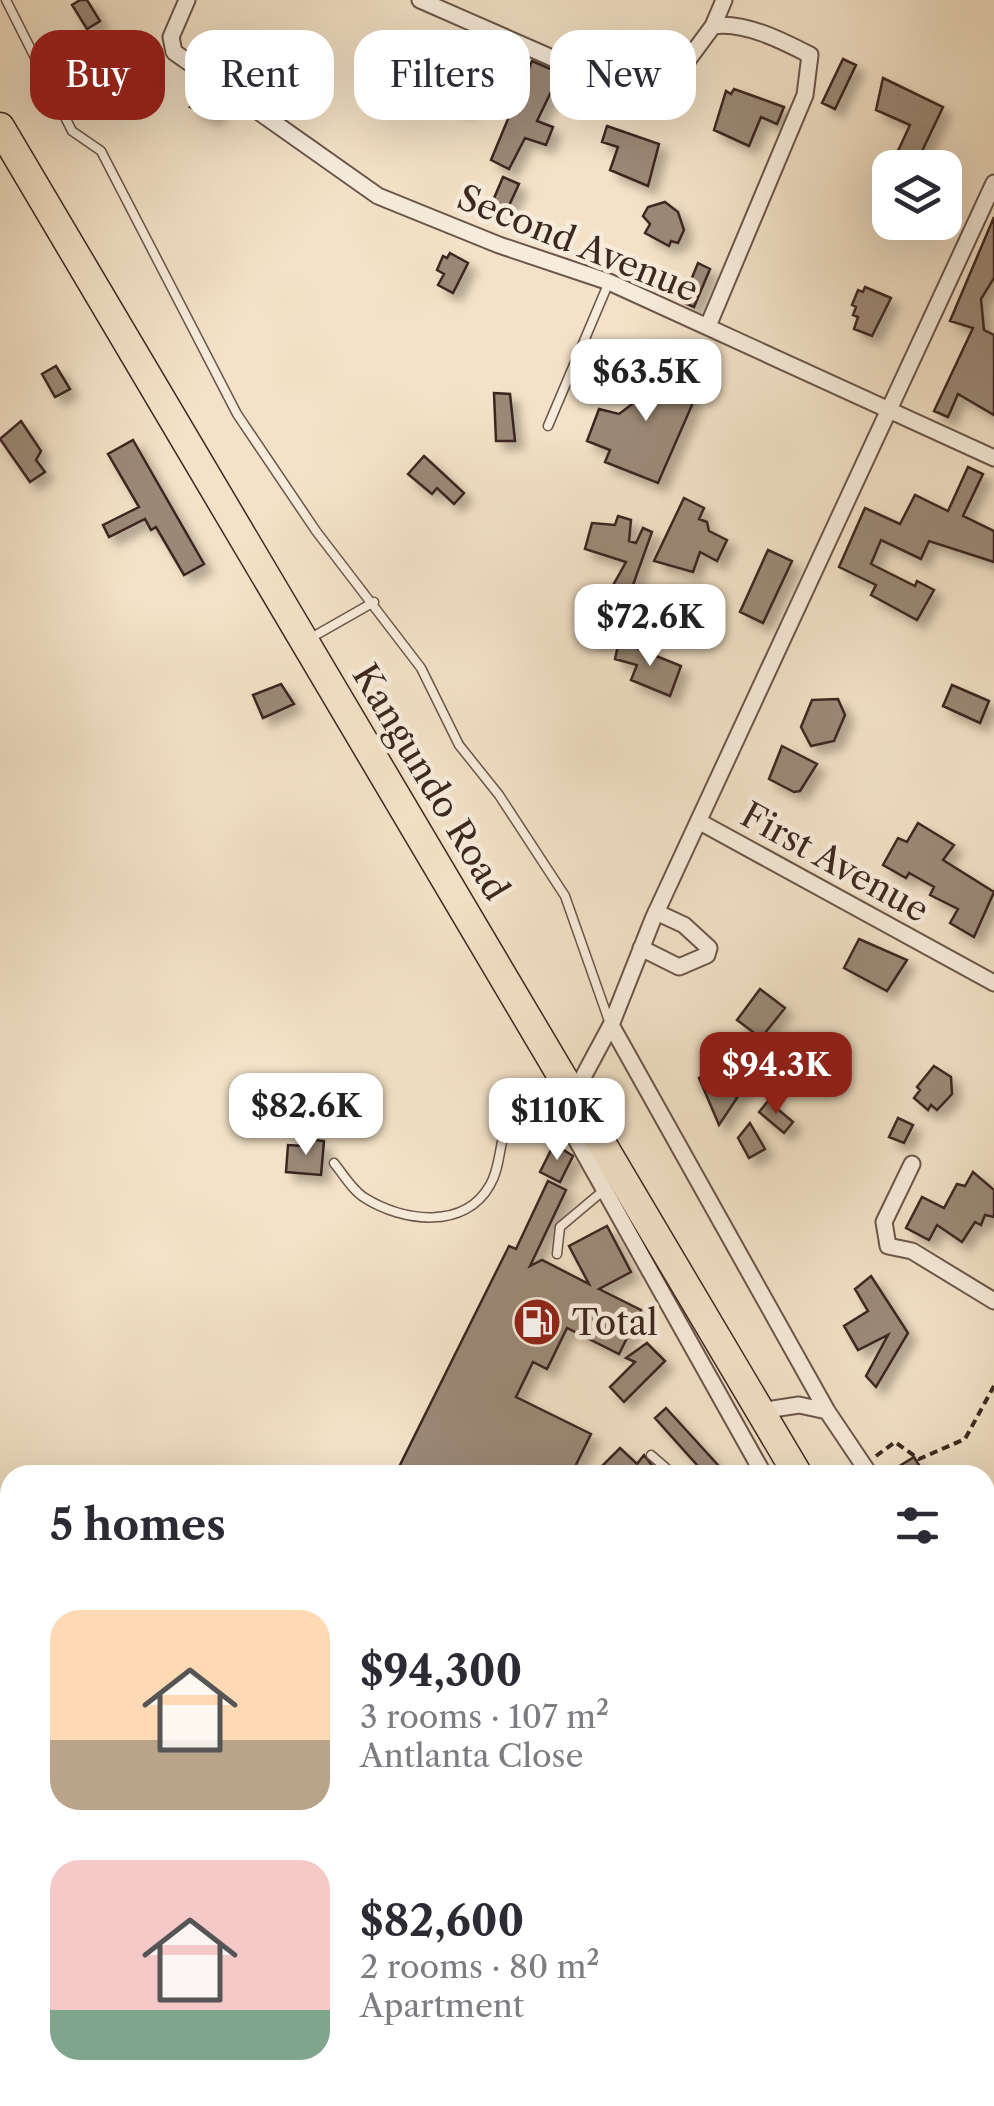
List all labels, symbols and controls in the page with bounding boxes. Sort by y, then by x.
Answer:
chip: Buy [30,30,165,120]
chip: Rent [185,30,334,120]
chip: Filters [354,30,530,120]
chip: New [550,30,696,120]
map controls [872,150,962,240]
button: layers [872,150,962,240]
street label: Second Avenue [451,175,705,311]
pin: $63.5K [565,339,727,424]
text: $63.5K [592,352,700,391]
pin: $72.6K [569,584,731,669]
text: $72.6K [596,597,704,636]
street label: Kangundo Road [344,656,518,908]
street label: First Avenue [734,793,936,931]
pin: $94.3K [695,1032,857,1117]
text: $94.3K [722,1045,830,1084]
pin: $82.6K [225,1073,387,1158]
pin: $110K [487,1078,627,1163]
text: $82.6K [251,1086,361,1125]
text: $110K [511,1091,603,1130]
fuel station icon: Total [511,1296,563,1348]
place label: Total [572,1301,658,1344]
icon: filters [890,1498,945,1553]
text: 5 homes [50,1499,226,1551]
text: $94,300 [360,1645,522,1697]
icon: home [130,1650,250,1770]
text: 3 rooms · 107 m² [360,1697,609,1736]
text: Antlanta Close [360,1736,583,1775]
text: $82,600 [360,1895,524,1947]
icon: home [130,1900,250,2020]
text: 2 rooms · 80 m² [360,1947,600,1986]
text: Apartment [360,1986,524,2025]

